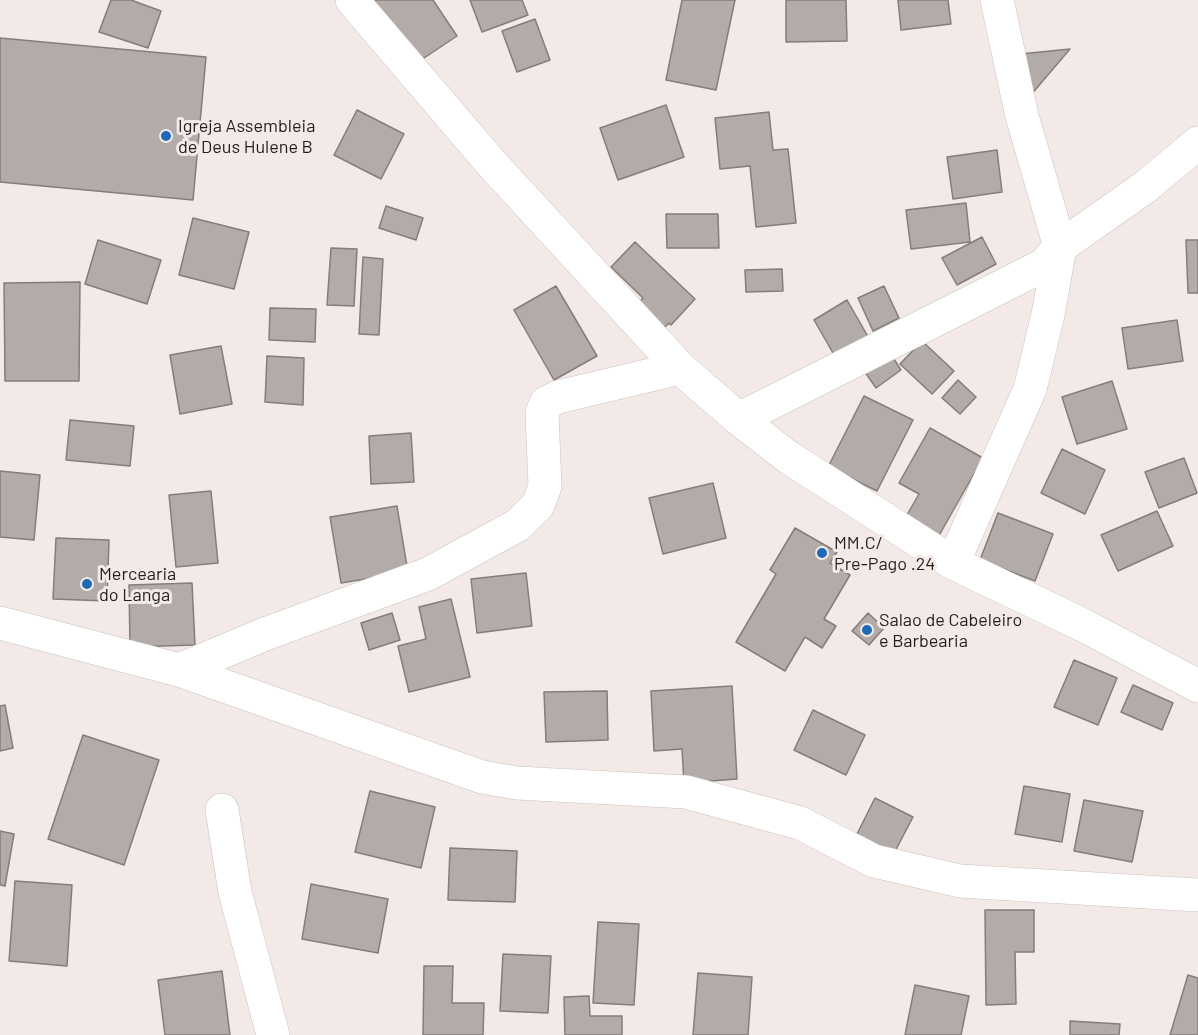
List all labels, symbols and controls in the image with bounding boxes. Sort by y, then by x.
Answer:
place label: Igreja Assembleia de Deus Hulene B [178,115,315,158]
marker: Igreja Assembleia de Deus Hulene B [159,129,173,143]
place label: MM.C/ Pre-Pago .24 [834,532,935,574]
marker: MM.C/ Pre-Pago .24 [815,546,829,560]
place label: Mercearia do Langa [99,563,176,606]
marker: Mercearia do Langa [80,577,94,591]
place label: Salao de Cabeleiro e Barbearia [879,609,1022,652]
marker: Salao de Cabeleiro e Barbearia [860,623,874,637]

